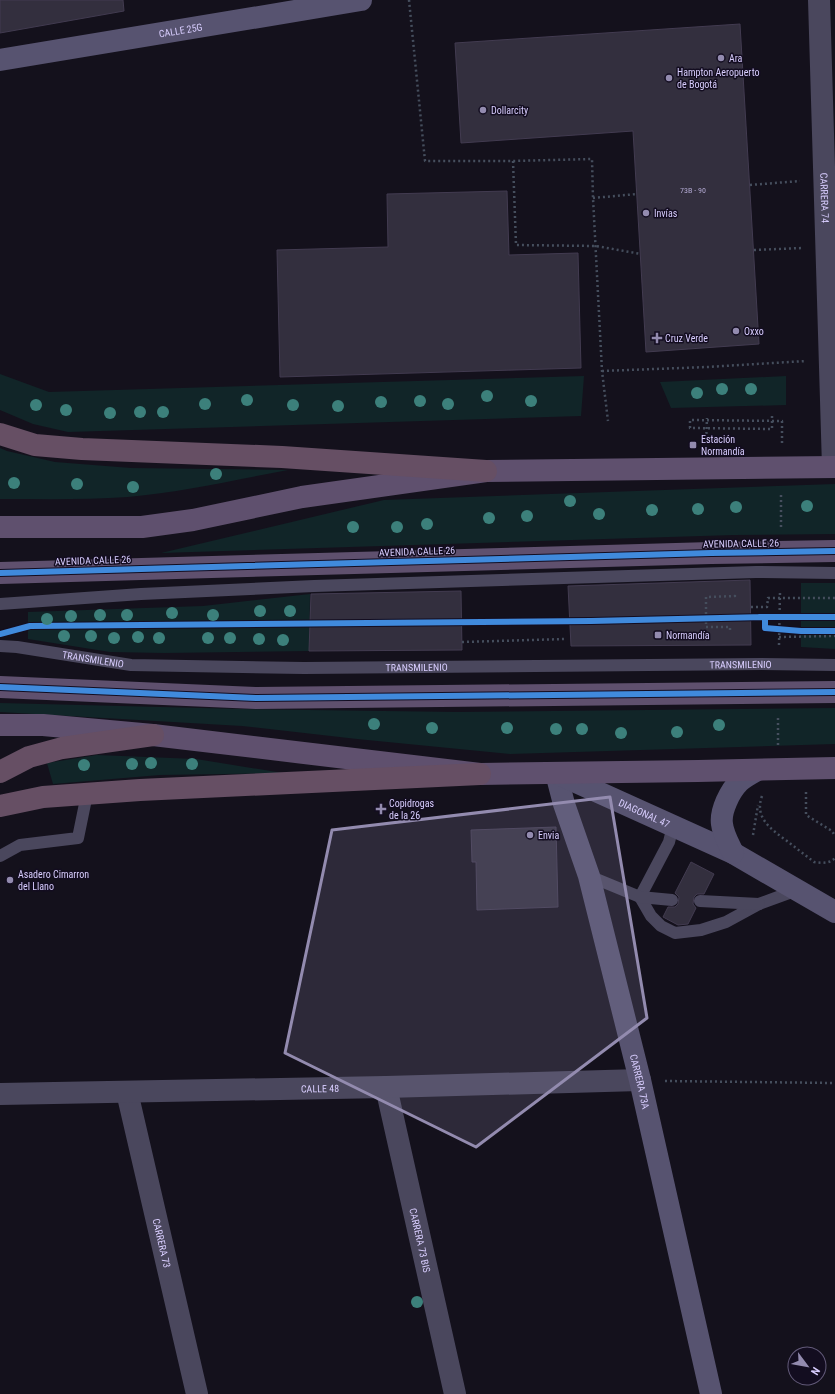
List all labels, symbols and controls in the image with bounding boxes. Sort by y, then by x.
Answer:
street label: CALLE 25G [158,21,203,40]
marker: Ara [716,53,726,63]
place label: Ara [729,53,743,64]
place label: Hampton Aeropuerto de Bogotá [677,67,760,90]
marker: Hampton Aeropuerto de Bogotá [664,73,674,83]
marker: Dollarcity [478,105,488,115]
place label: Dollarcity [491,105,528,116]
street label: CARRERA 74 [818,173,831,223]
house number: 73B - 90 [680,186,706,195]
marker: Invías [641,208,651,218]
place label: Invías [654,208,678,219]
marker: Oxxo [731,326,741,336]
place label: Oxxo [744,326,764,337]
marker: Cruz Verde [652,333,662,343]
place label: Cruz Verde [665,333,708,344]
place label: Estación Normandía [701,434,745,457]
marker: Estación Normandía [688,440,698,450]
street label: AVENIDA CALLE 26 [703,537,779,550]
street label: AVENIDA CALLE 26 [379,545,455,558]
street label: AVENIDA CALLE 26 [55,554,131,567]
marker: Normandía [653,630,663,640]
place label: Normandía [666,630,710,641]
street label: TRANSMILENIO [61,649,125,670]
street label: TRANSMILENIO [709,659,772,670]
street label: TRANSMILENIO [385,662,448,673]
street label: DIAGONAL 47 [617,797,672,830]
place label: Copidrogas de la 26 [389,798,435,821]
marker: Copidrogas de la 26 [376,804,386,814]
marker: Envia [525,830,535,840]
place label: Envia [538,830,559,841]
place label: Asadero Cimarron del Llano [18,869,89,892]
marker: Asadero Cimarron del Llano [5,875,15,885]
street label: CARRERA 73A [628,1053,651,1110]
street label: CALLE 48 [301,1083,339,1095]
street label: CARRERA 73 BIS [407,1207,433,1274]
street label: CARRERA 73 [150,1217,173,1269]
north arrow [787,1346,827,1386]
text: N [808,1365,822,1378]

